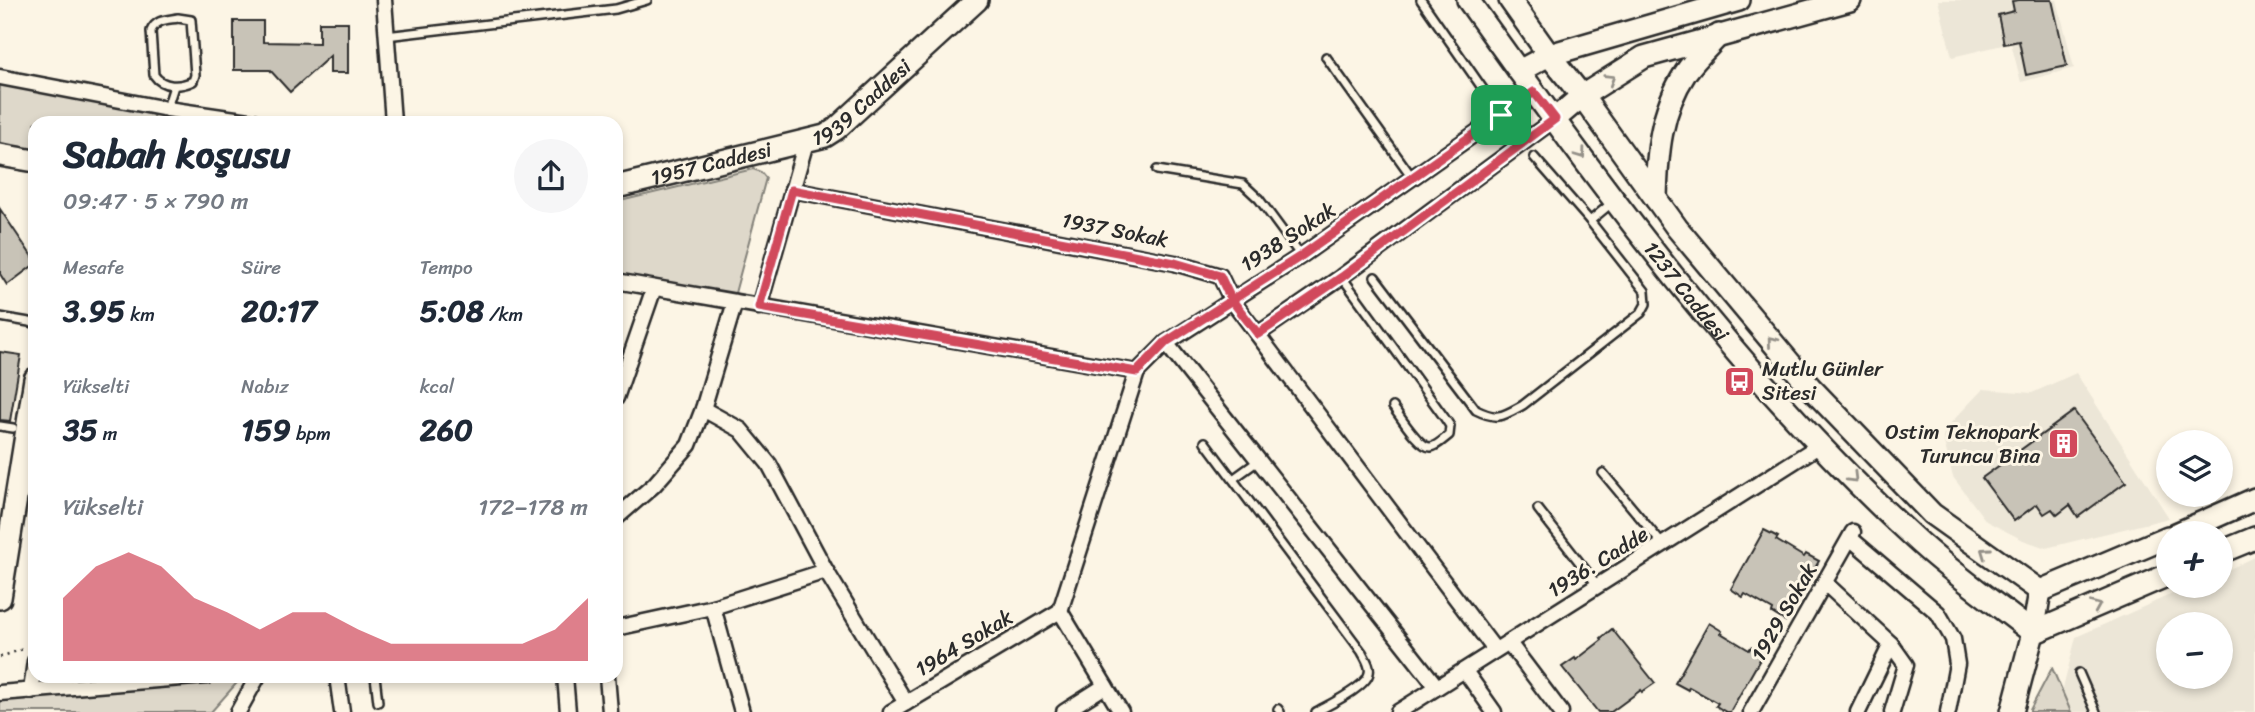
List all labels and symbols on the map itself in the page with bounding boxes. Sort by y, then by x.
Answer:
street label: 1939 Caddesi [808,49,921,157]
one-way arrow [1602,74,1615,87]
pin [1471,85,1531,145]
street label: 1957 Caddesi [647,130,777,197]
one-way arrow [1572,146,1585,159]
street label: 1938 Sokak [1232,192,1344,282]
street label: 1937 Sokak [1059,201,1171,259]
street label: 1237 Caddesi [1633,232,1740,351]
one-way arrow [1768,336,1780,349]
place label: Mutlu Günler Sitesi [1762,350,1884,412]
bus stop icon: Mutlu Günler Sitesi [1722,364,1756,398]
place label: Ostim Teknopark Turuncu Bina [1885,413,2040,475]
building icon: Ostim Teknopark Turuncu Bina [2046,427,2080,461]
one-way arrow [1845,469,1858,482]
street label: 1936. Cadde [1540,516,1656,608]
one-way arrow [1980,548,1993,560]
street label: 1929 Sokak [1740,555,1828,669]
street label: 1964 Sokak [907,599,1021,687]
one-way arrow [2089,600,2101,614]

